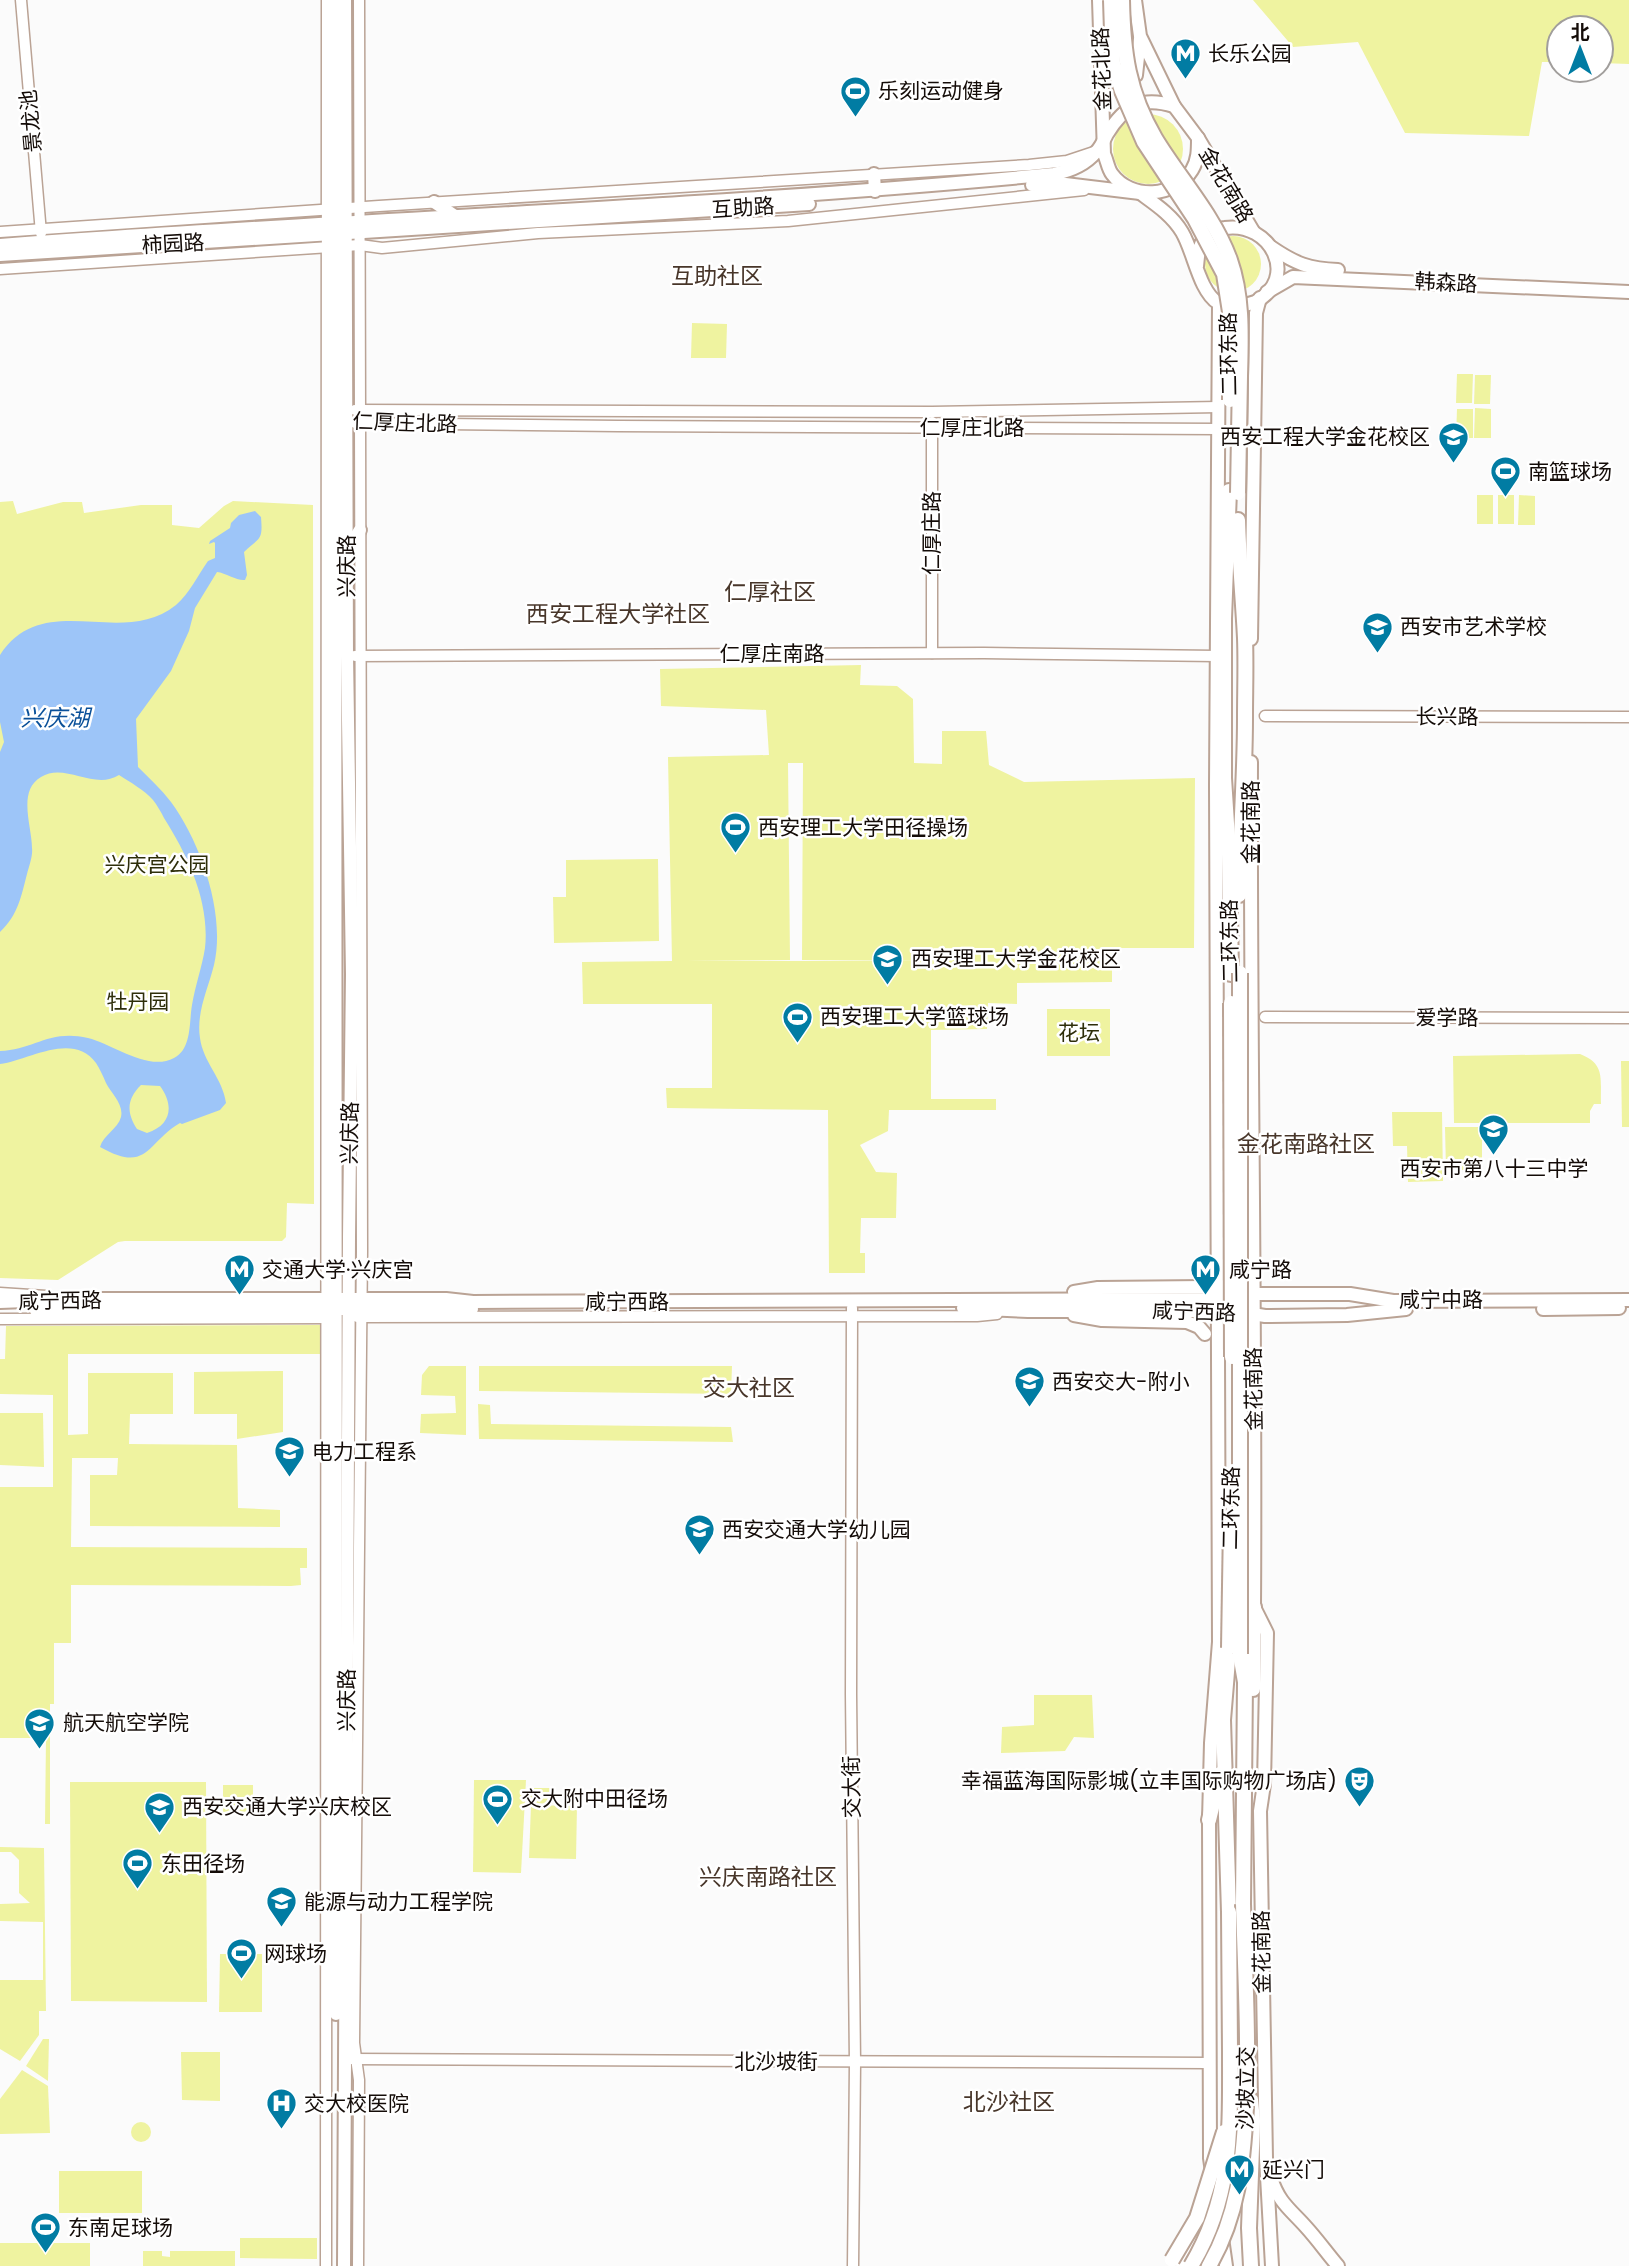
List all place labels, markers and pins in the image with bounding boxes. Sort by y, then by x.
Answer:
metro station icon: 长乐公园 [1168,37,1202,81]
place label: 长乐公园 [1208,39,1292,68]
sports icon: 乐刻运动健身 [838,74,872,118]
place label: 乐刻运动健身 [878,76,1004,105]
school or university icon: 西安工程大学金花校区 [1436,420,1470,464]
place label: 西安工程大学金花校区 [1220,422,1430,451]
sports icon: 南篮球场 [1488,455,1522,499]
place label: 南篮球场 [1528,457,1612,486]
school or university icon: 西安市艺术学校 [1360,610,1394,654]
place label: 西安市艺术学校 [1400,612,1547,641]
sports icon: 西安理工大学田径操场 [718,811,752,855]
place label: 西安理工大学田径操场 [758,813,968,842]
school or university icon: 西安理工大学金花校区 [871,942,905,986]
place label: 西安理工大学金花校区 [911,944,1121,973]
sports icon: 西安理工大学篮球场 [780,1000,814,1044]
place label: 西安理工大学篮球场 [820,1002,1009,1031]
school or university icon: 西安市第八十三中学 [1477,1112,1511,1156]
place label: 西安市第八十三中学 [1400,1154,1589,1183]
metro station icon: 交通大学·兴庆宫 [222,1253,256,1297]
metro station icon: 咸宁路 [1189,1253,1223,1297]
place label: 交通大学·兴庆宫 [262,1255,413,1284]
place label: 咸宁路 [1229,1255,1292,1284]
school or university icon: 西安交大-附小 [1012,1365,1046,1409]
place label: 西安交大-附小 [1052,1367,1190,1396]
school or university icon: 电力工程系 [272,1435,306,1479]
place label: 电力工程系 [312,1437,417,1466]
school or university icon: 西安交通大学幼儿园 [682,1513,716,1557]
place label: 西安交通大学幼儿园 [722,1515,911,1544]
school or university icon: 航天航空学院 [23,1706,57,1750]
place label: 航天航空学院 [63,1708,189,1737]
theatre icon: 幸福蓝海国际影城(立丰国际购物广场店) [1343,1764,1377,1808]
place label: 幸福蓝海国际影城(立丰国际购物广场店) [961,1766,1337,1795]
sports icon: 交大附中田径场 [481,1782,515,1826]
place label: 交大附中田径场 [521,1784,668,1813]
school or university icon: 西安交通大学兴庆校区 [142,1790,176,1834]
place label: 西安交通大学兴庆校区 [182,1792,392,1821]
sports icon: 东田径场 [121,1847,155,1891]
place label: 东田径场 [161,1849,245,1878]
school or university icon: 能源与动力工程学院 [264,1885,298,1929]
place label: 能源与动力工程学院 [304,1887,493,1916]
sports icon: 网球场 [224,1937,258,1981]
place label: 网球场 [264,1939,327,1968]
hospital icon: 交大校医院 [264,2087,298,2131]
place label: 交大校医院 [304,2089,409,2118]
metro station icon: 延兴门 [1222,2153,1256,2197]
place label: 延兴门 [1262,2155,1325,2184]
sports icon: 东南足球场 [28,2211,62,2255]
place label: 东南足球场 [68,2213,173,2242]

